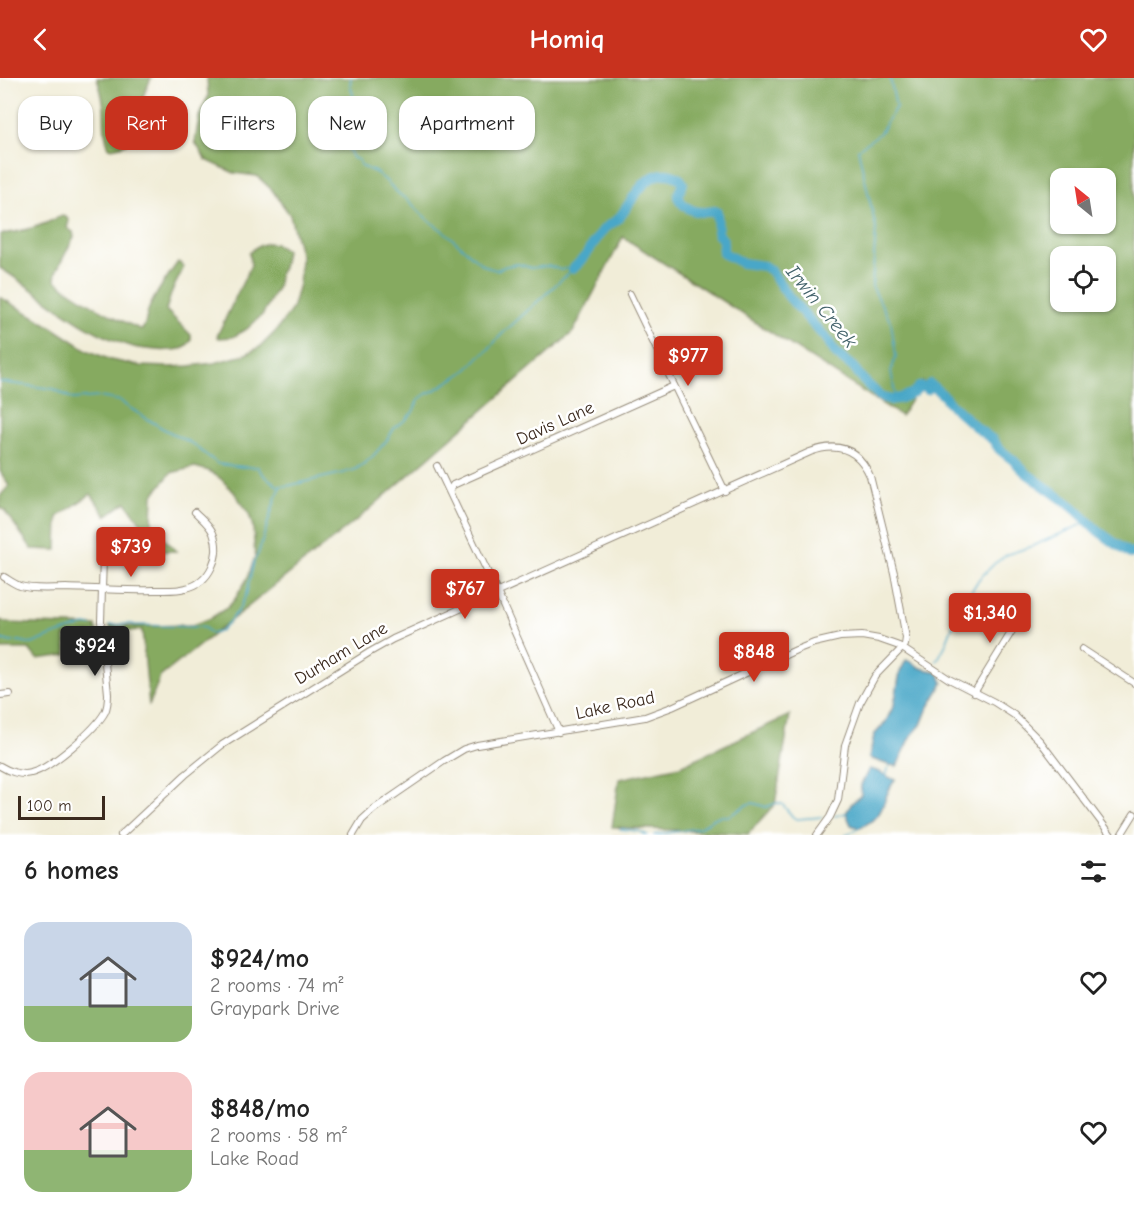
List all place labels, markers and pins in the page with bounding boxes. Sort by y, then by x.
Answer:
pin: $977 [652,336,724,387]
pin: $739 [95,527,167,578]
pin: $767 [429,569,501,620]
pin: $1,340 [941,593,1039,644]
pin: $924 [59,626,131,677]
pin: $848 [718,632,790,683]

